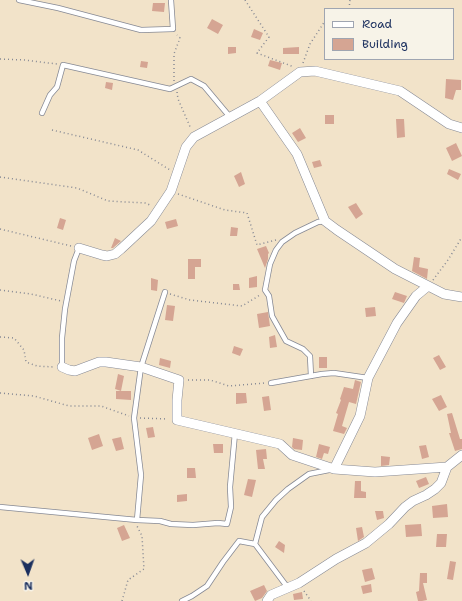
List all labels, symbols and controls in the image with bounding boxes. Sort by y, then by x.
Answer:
legend [324,8,454,60]
text: Road [362,16,392,32]
text: Building [362,36,408,52]
north arrow [8,553,48,593]
text: N [24,578,33,593]

